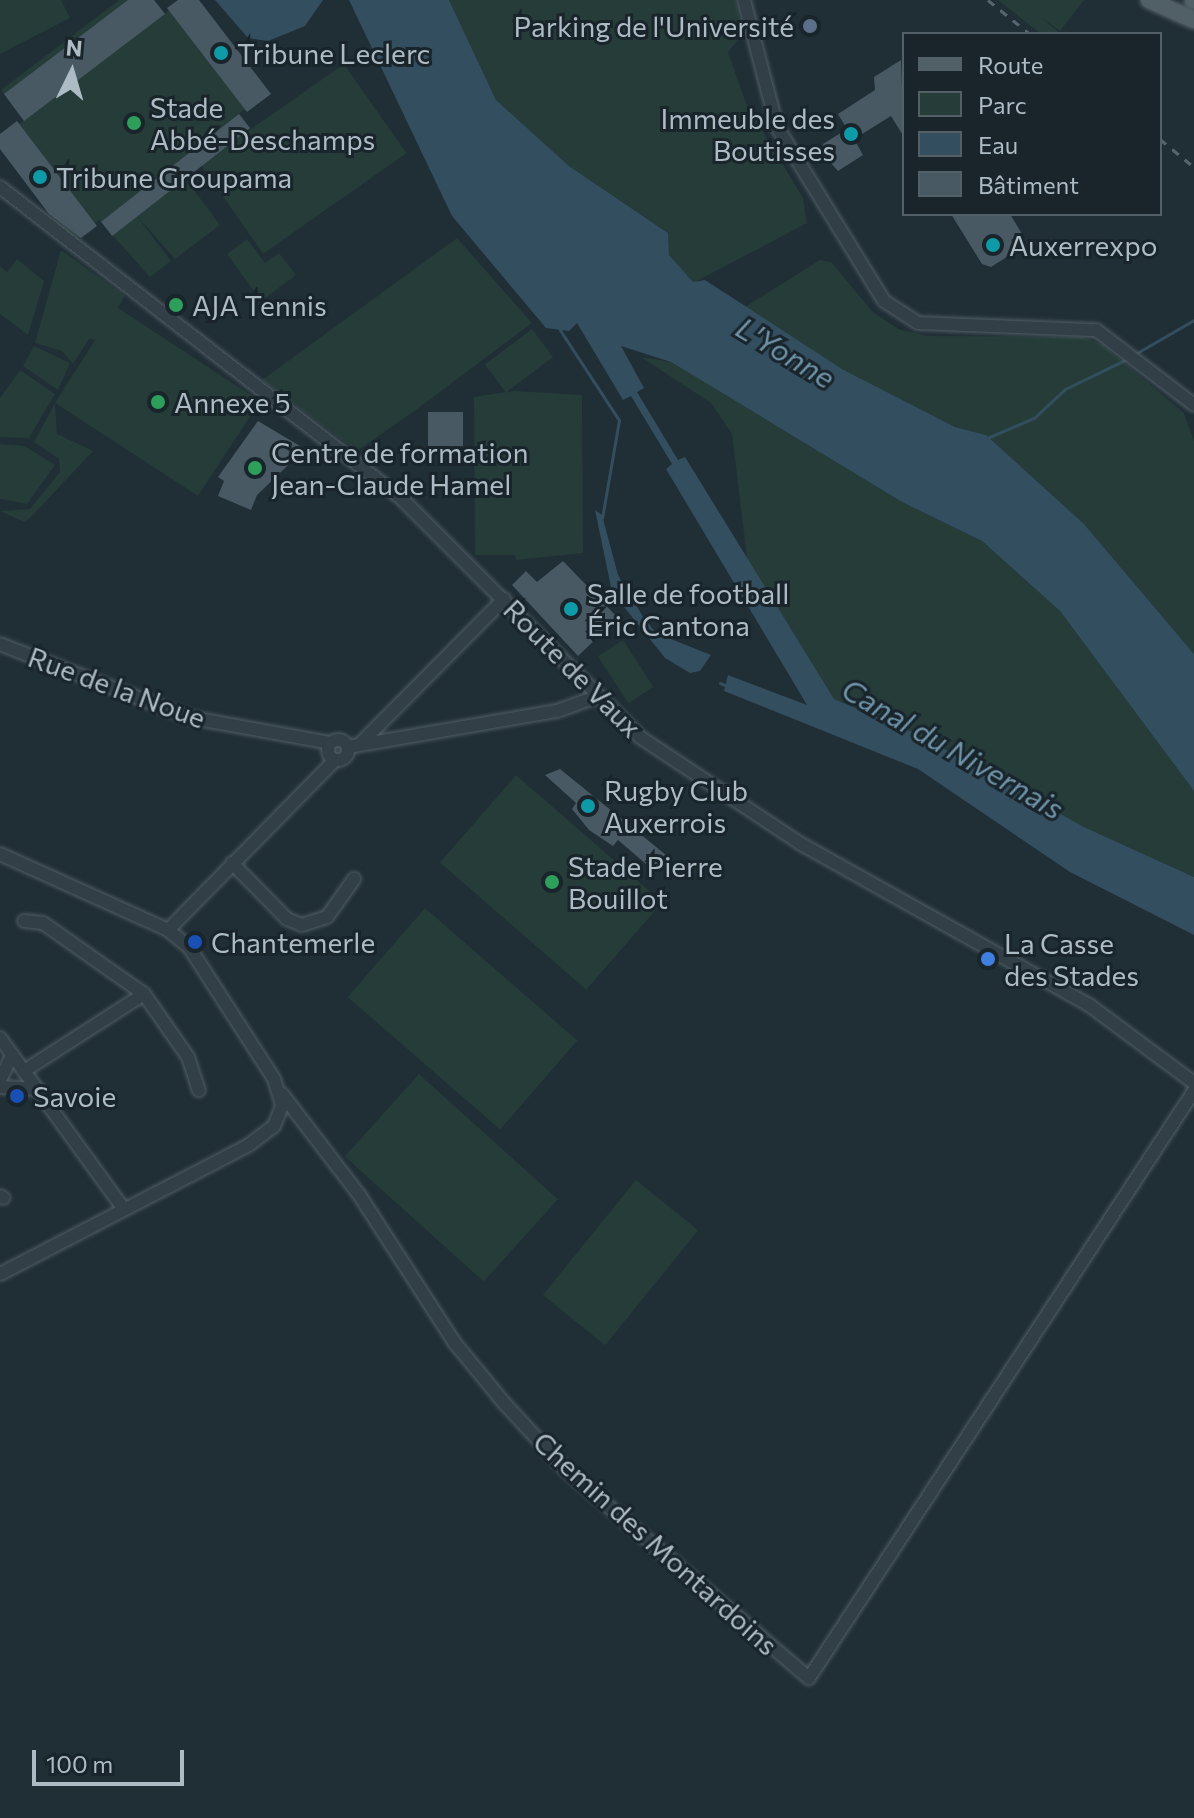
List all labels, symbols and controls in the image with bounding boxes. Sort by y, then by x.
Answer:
place label: Parking de l'Université [514,9,794,43]
marker: Parking de l'Université [801,17,819,35]
north arrow [32,32,112,112]
legend [902,32,1162,216]
text: N [65,33,84,62]
place label: Tribune Leclerc [237,36,430,70]
marker: Tribune Leclerc [212,44,230,62]
text: Route [978,50,1043,79]
place label: Stade Abbé-Deschamps [150,90,375,156]
text: Parc [978,90,1027,119]
place label: Immeuble des Boutisses [660,101,835,167]
marker: Stade Abbé-Deschamps [125,114,143,132]
marker: Immeuble des Boutisses [842,125,860,143]
text: Eau [978,130,1018,159]
place label: Tribune Groupama [56,160,292,194]
marker: Tribune Groupama [31,168,49,186]
text: Bâtiment [978,170,1079,199]
place label: Auxerrexpo [1009,228,1158,262]
marker: Auxerrexpo [984,236,1002,254]
place label: AJA Tennis [192,288,327,322]
marker: AJA Tennis [167,296,185,314]
water label: L'Yonne [730,309,842,395]
place label: Annexe 5 [174,385,291,419]
marker: Annexe 5 [149,393,167,411]
place label: Centre de formation Jean-Claude Hamel [271,435,528,501]
marker: Centre de formation Jean-Claude Hamel [246,459,264,477]
place label: Salle de football Éric Cantona [587,576,789,642]
street label: Route de Vaux [497,592,649,744]
marker: Salle de football Éric Cantona [562,600,580,618]
street label: Rue de la Noue [24,639,210,735]
water label: Canal du Nivernais [836,670,1070,826]
place label: Rugby Club Auxerrois [604,773,748,839]
marker: Rugby Club Auxerrois [579,797,597,815]
place label: Stade Pierre Bouillot [568,849,723,915]
marker: Stade Pierre Bouillot [543,873,561,891]
place label: Chantemerle [211,925,375,959]
place label: La Casse des Stades [1004,926,1139,992]
marker: Chantemerle [186,933,204,951]
marker: La Casse des Stades [979,950,997,968]
place label: Savoie [33,1079,116,1113]
marker: Savoie [8,1087,26,1105]
street label: Chemin des Montardoins [527,1424,785,1662]
scale bar [36,1734,188,1784]
text: 100 m [46,1749,113,1778]

